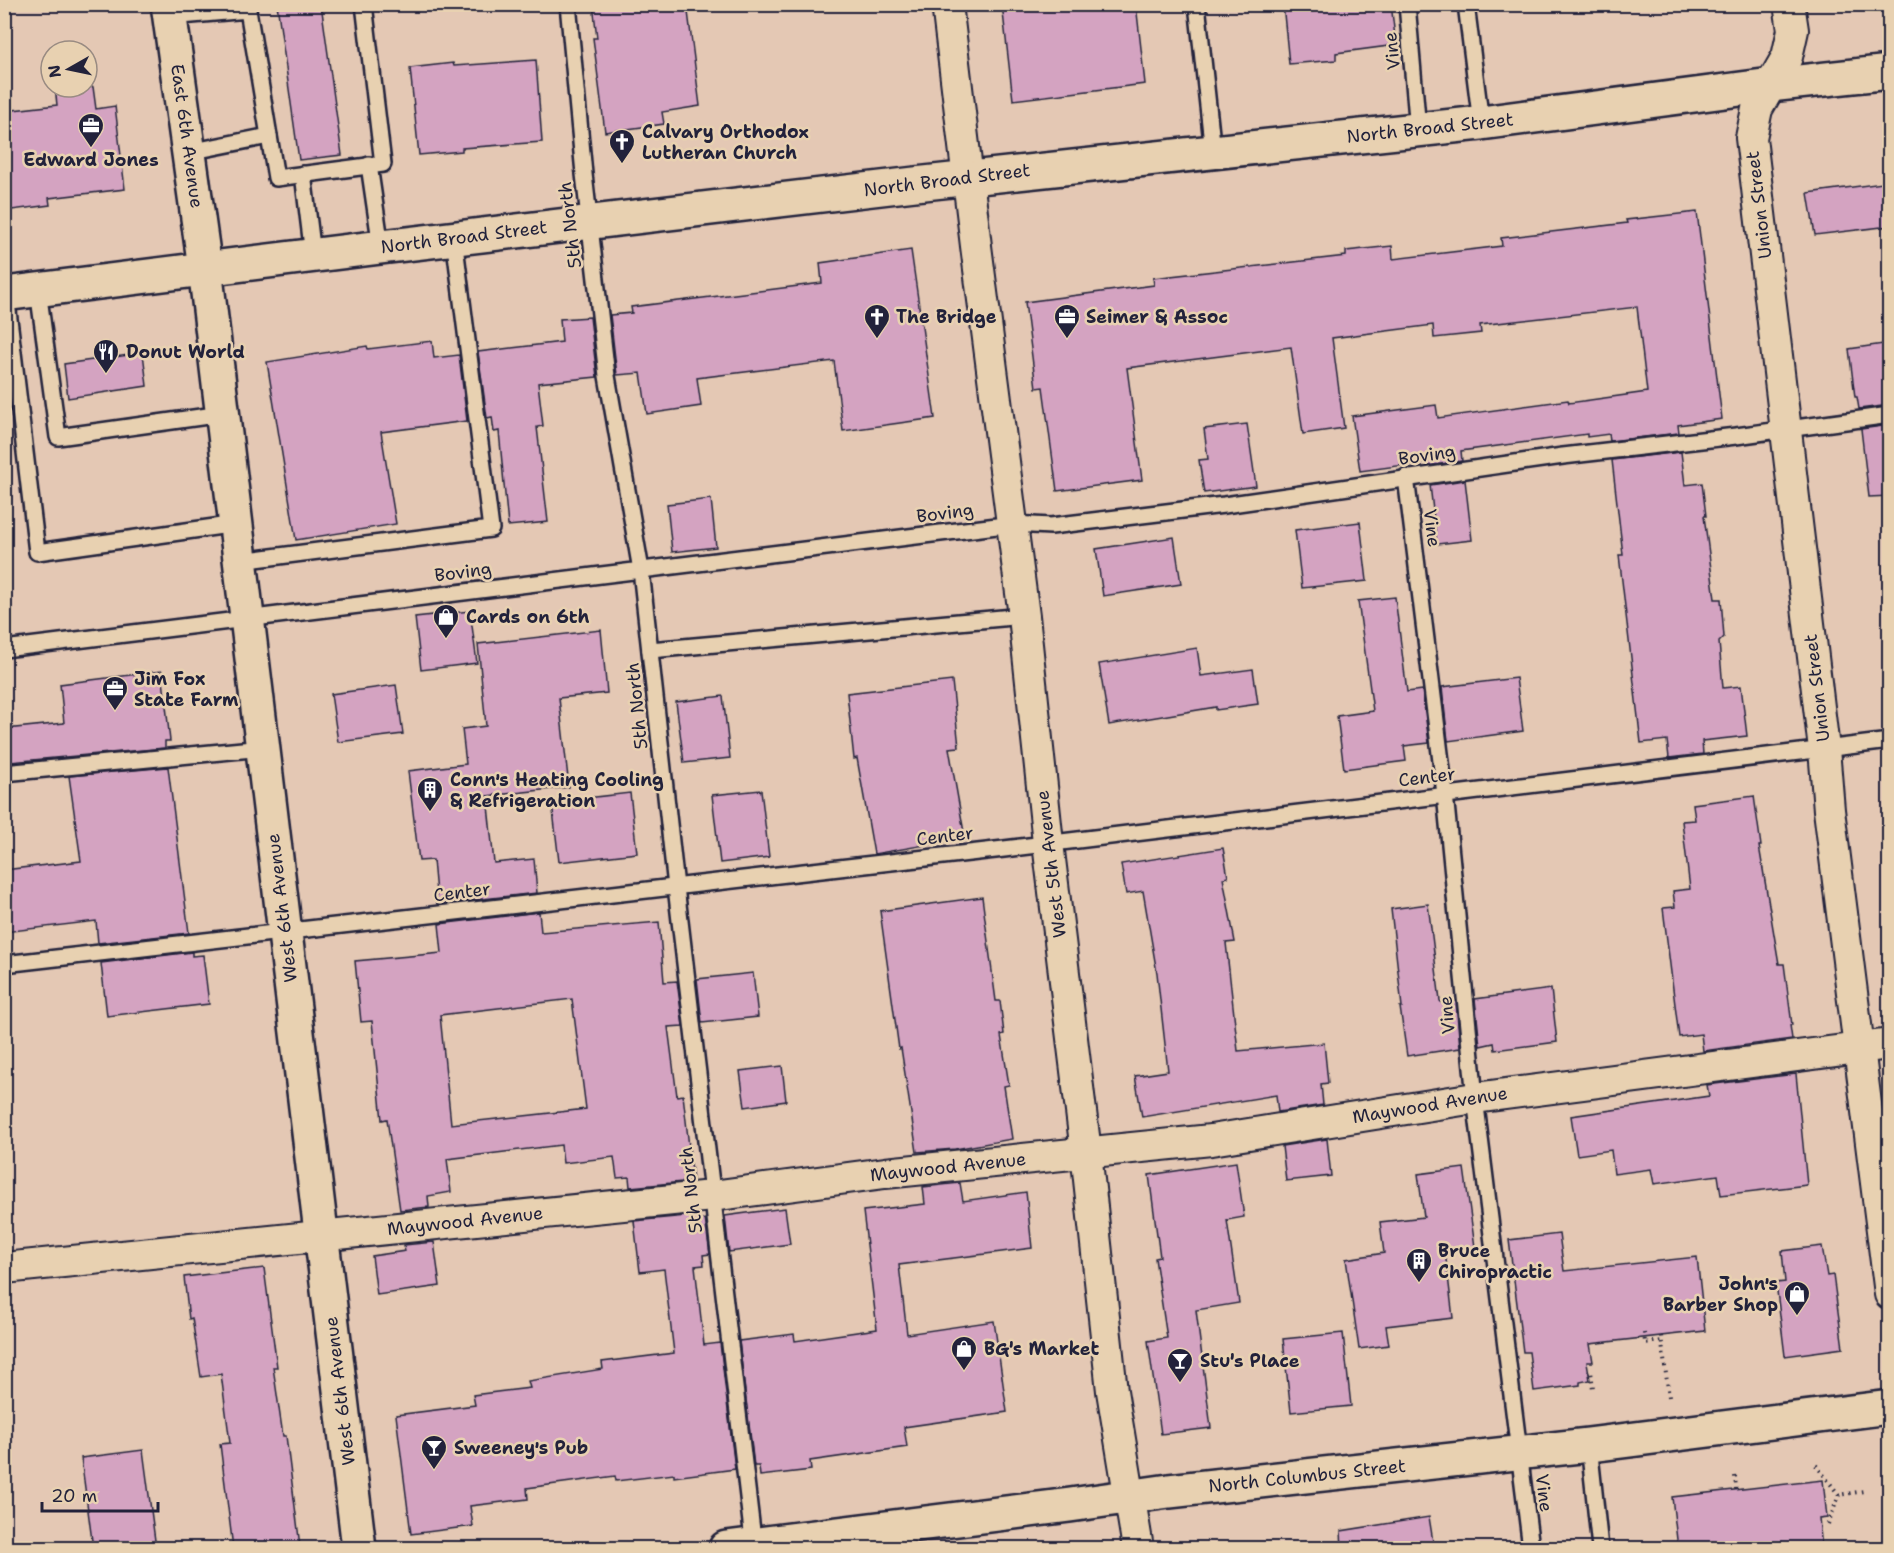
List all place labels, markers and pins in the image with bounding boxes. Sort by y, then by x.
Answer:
office icon: Edward Jones [76,111,106,149]
place label: Calvary Orthodox Lutheran Church [642,120,809,165]
church icon: Calvary Orthodox Lutheran Church [607,127,637,165]
place label: Edward Jones [23,148,159,172]
church icon: The Bridge [862,302,892,340]
office icon: Seimer & Assoc [1052,302,1082,340]
place label: The Bridge [896,305,997,329]
place label: Seimer & Assoc [1086,305,1228,329]
restaurant icon: Donut World [91,337,121,375]
place label: Donut World [126,340,245,364]
shop icon: Cards on 6th [431,602,461,640]
place label: Cards on 6th [466,605,590,629]
place label: Jim Fox State Farm [134,667,239,712]
office icon: Jim Fox State Farm [100,674,130,712]
place label: Conn's Heating Cooling & Refrigeration [450,768,664,813]
building icon: Conn's Heating Cooling & Refrigeration [415,775,445,813]
place label: Bruce Chiropractic [1438,1239,1552,1284]
building icon: Bruce Chiropractic [1404,1246,1434,1284]
place label: John's Barber Shop [1663,1272,1778,1317]
shop icon: John's Barber Shop [1782,1279,1812,1317]
shop icon: BG's Market [949,1334,979,1372]
place label: BG's Market [984,1337,1099,1361]
bar icon: Stu's Place [1165,1346,1195,1384]
place label: Stu's Place [1200,1349,1300,1373]
bar icon: Sweeney's Pub [419,1433,449,1471]
place label: Sweeney's Pub [454,1436,588,1460]

